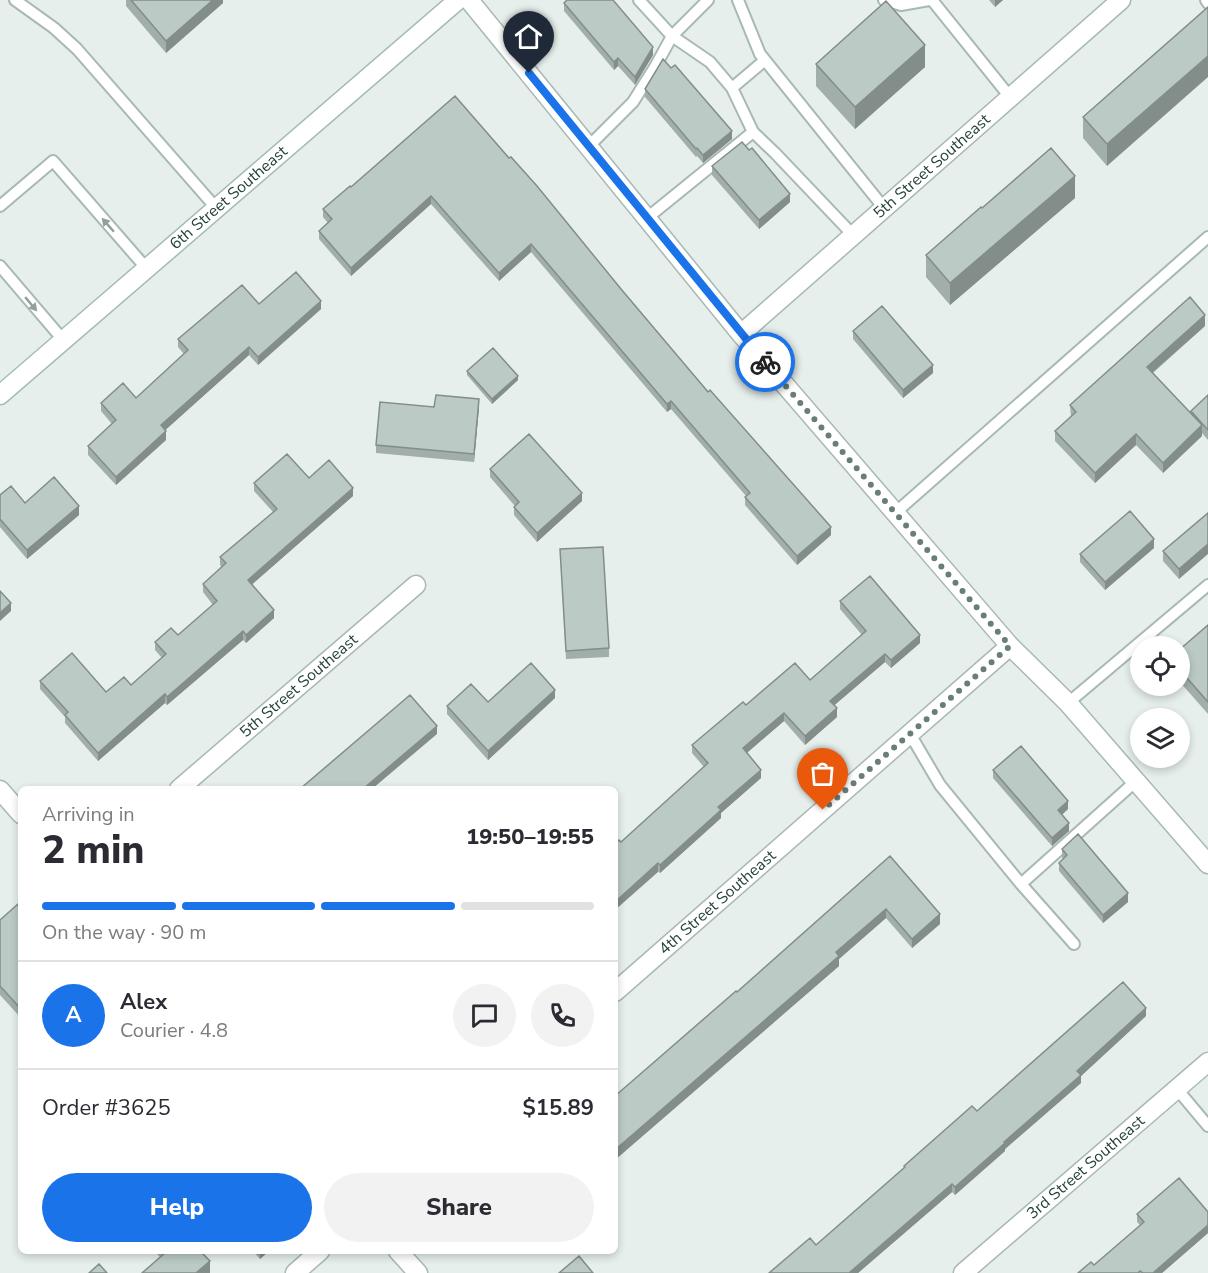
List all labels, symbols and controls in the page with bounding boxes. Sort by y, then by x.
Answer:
pin [503,11,554,73]
icon: home [512,20,545,53]
street label: 5th Street Southeast [869,109,995,224]
street label: 6th Street Southeast [165,141,293,255]
one-way arrow [102,218,115,233]
one-way arrow [25,296,38,312]
courier [735,332,795,392]
icon: bike [749,346,782,379]
street label: 5th Street Southeast [235,629,363,743]
map controls [1130,636,1190,768]
button: locate [1130,636,1190,696]
button: layers [1130,708,1190,768]
pin [797,748,848,810]
icon: bag [806,757,839,790]
text: Arriving in [42,801,135,828]
text: 19:50–19:55 [466,822,594,852]
text: 2 min [42,824,145,877]
street label: 4th Street Southeast [654,845,781,960]
text: On the way · 90 m [42,919,206,946]
button: chat [453,984,516,1047]
button: phone [531,984,594,1047]
text: Alex [120,987,167,1017]
text: A [65,1000,82,1030]
text: Courier · 4.8 [120,1017,228,1044]
text: Order #3625 [42,1093,171,1123]
text: $15.89 [523,1093,594,1123]
street label: 3rd Street Southeast [1022,1110,1150,1224]
button: Help [42,1173,312,1242]
button: Share [324,1173,594,1242]

